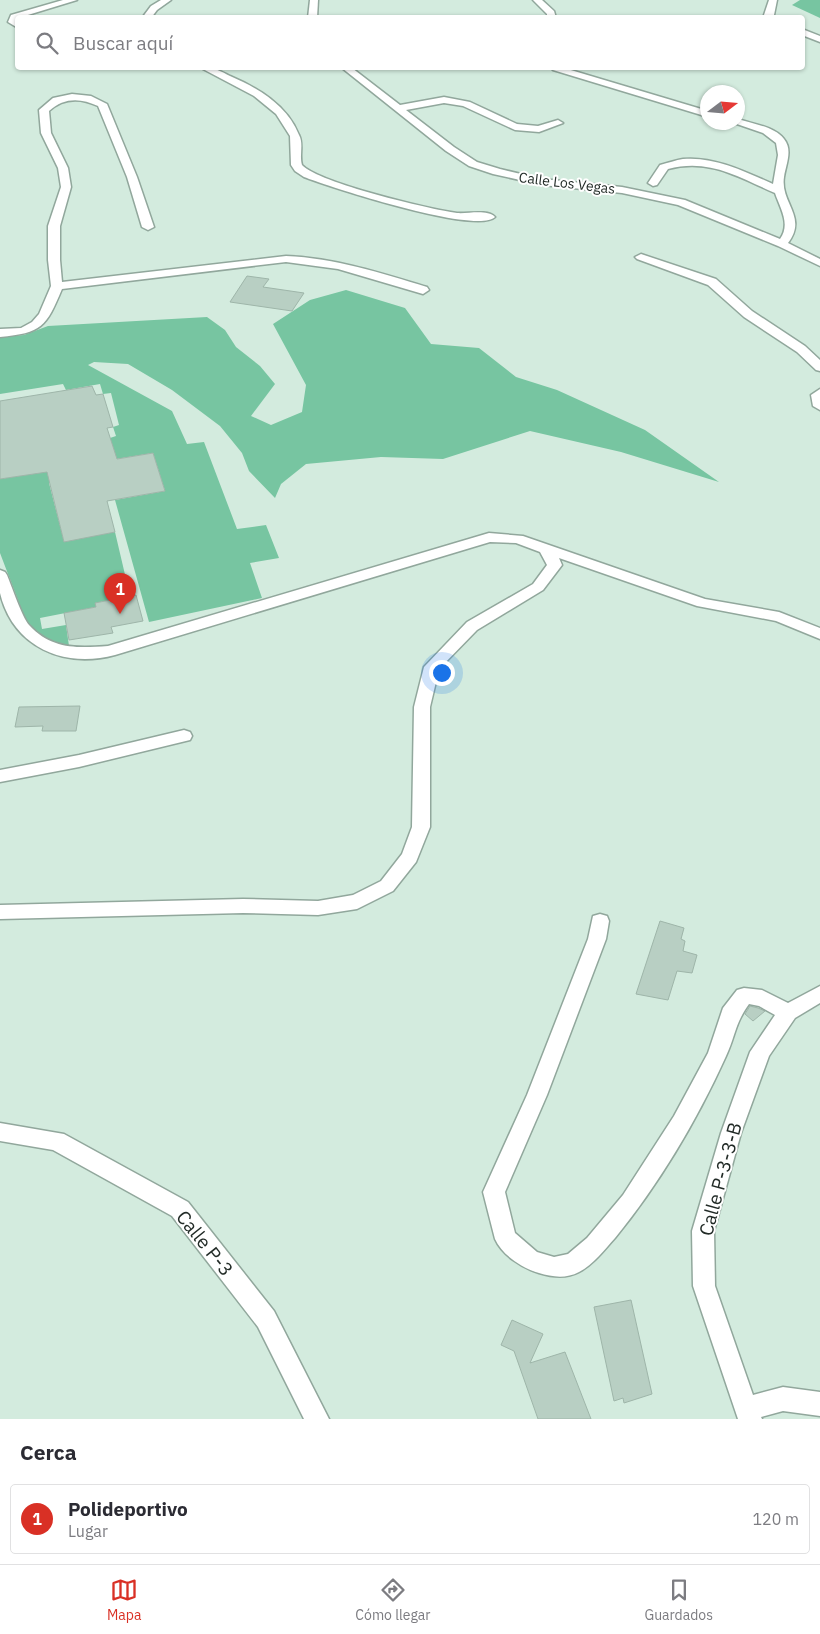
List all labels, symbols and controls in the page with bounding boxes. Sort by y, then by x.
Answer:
search box [15,15,805,70]
icon: search [33,29,61,57]
text: Buscar aquí [73,31,173,55]
north arrow [700,85,745,130]
street label: Calle Los Vegas [518,168,616,198]
pin: 1 [104,573,136,614]
your location [429,660,455,686]
street label: Calle P-3-3-B [693,1120,747,1238]
street label: Calle P-3 [171,1205,239,1281]
text: Cerca [20,1438,77,1466]
text: Polideportivo [68,1497,188,1521]
text: 1 [32,1509,42,1529]
text: 120 m [752,1509,799,1529]
text: Lugar [68,1521,108,1541]
tab: Mapa [107,1576,141,1624]
tab: Cómo llegar [355,1576,430,1624]
tab: Guardados [644,1576,713,1624]

